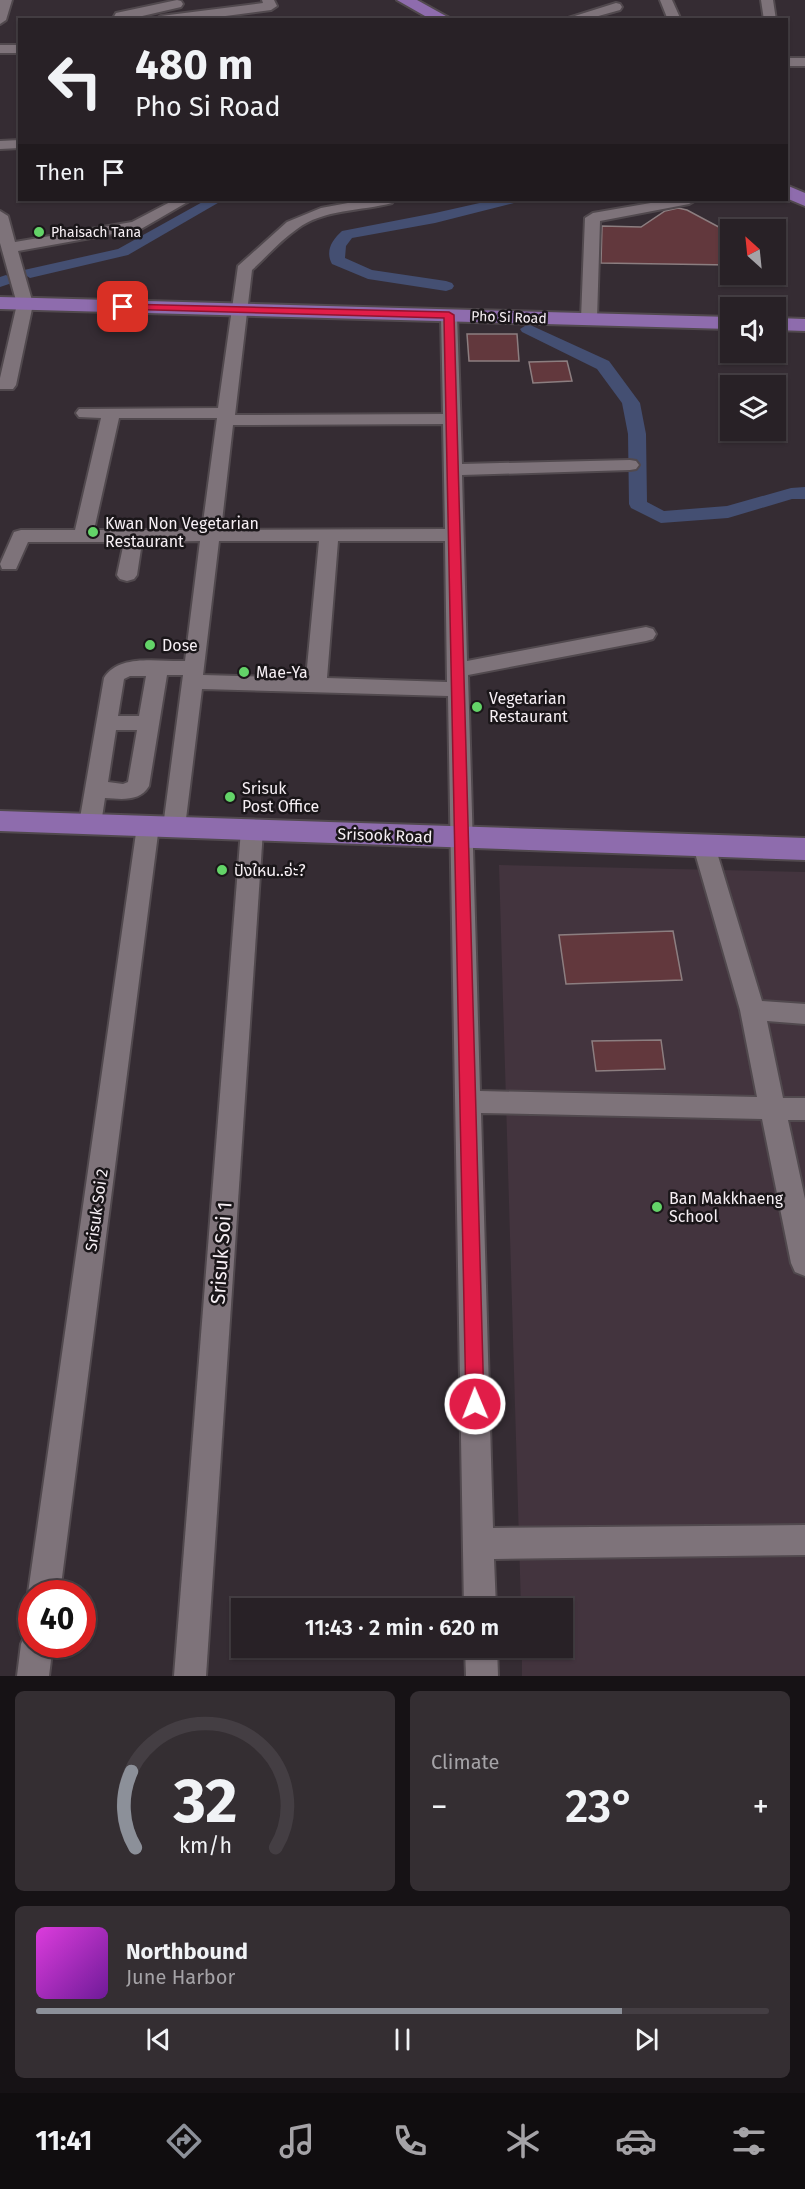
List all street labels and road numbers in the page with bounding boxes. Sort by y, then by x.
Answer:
street label: Pho Si Road [471,308,547,327]
street label: Srisook Road [337,824,433,847]
street label: Srisuk Soi 2 [81,1167,112,1253]
street label: Srisuk Soi 1 [205,1201,237,1305]

